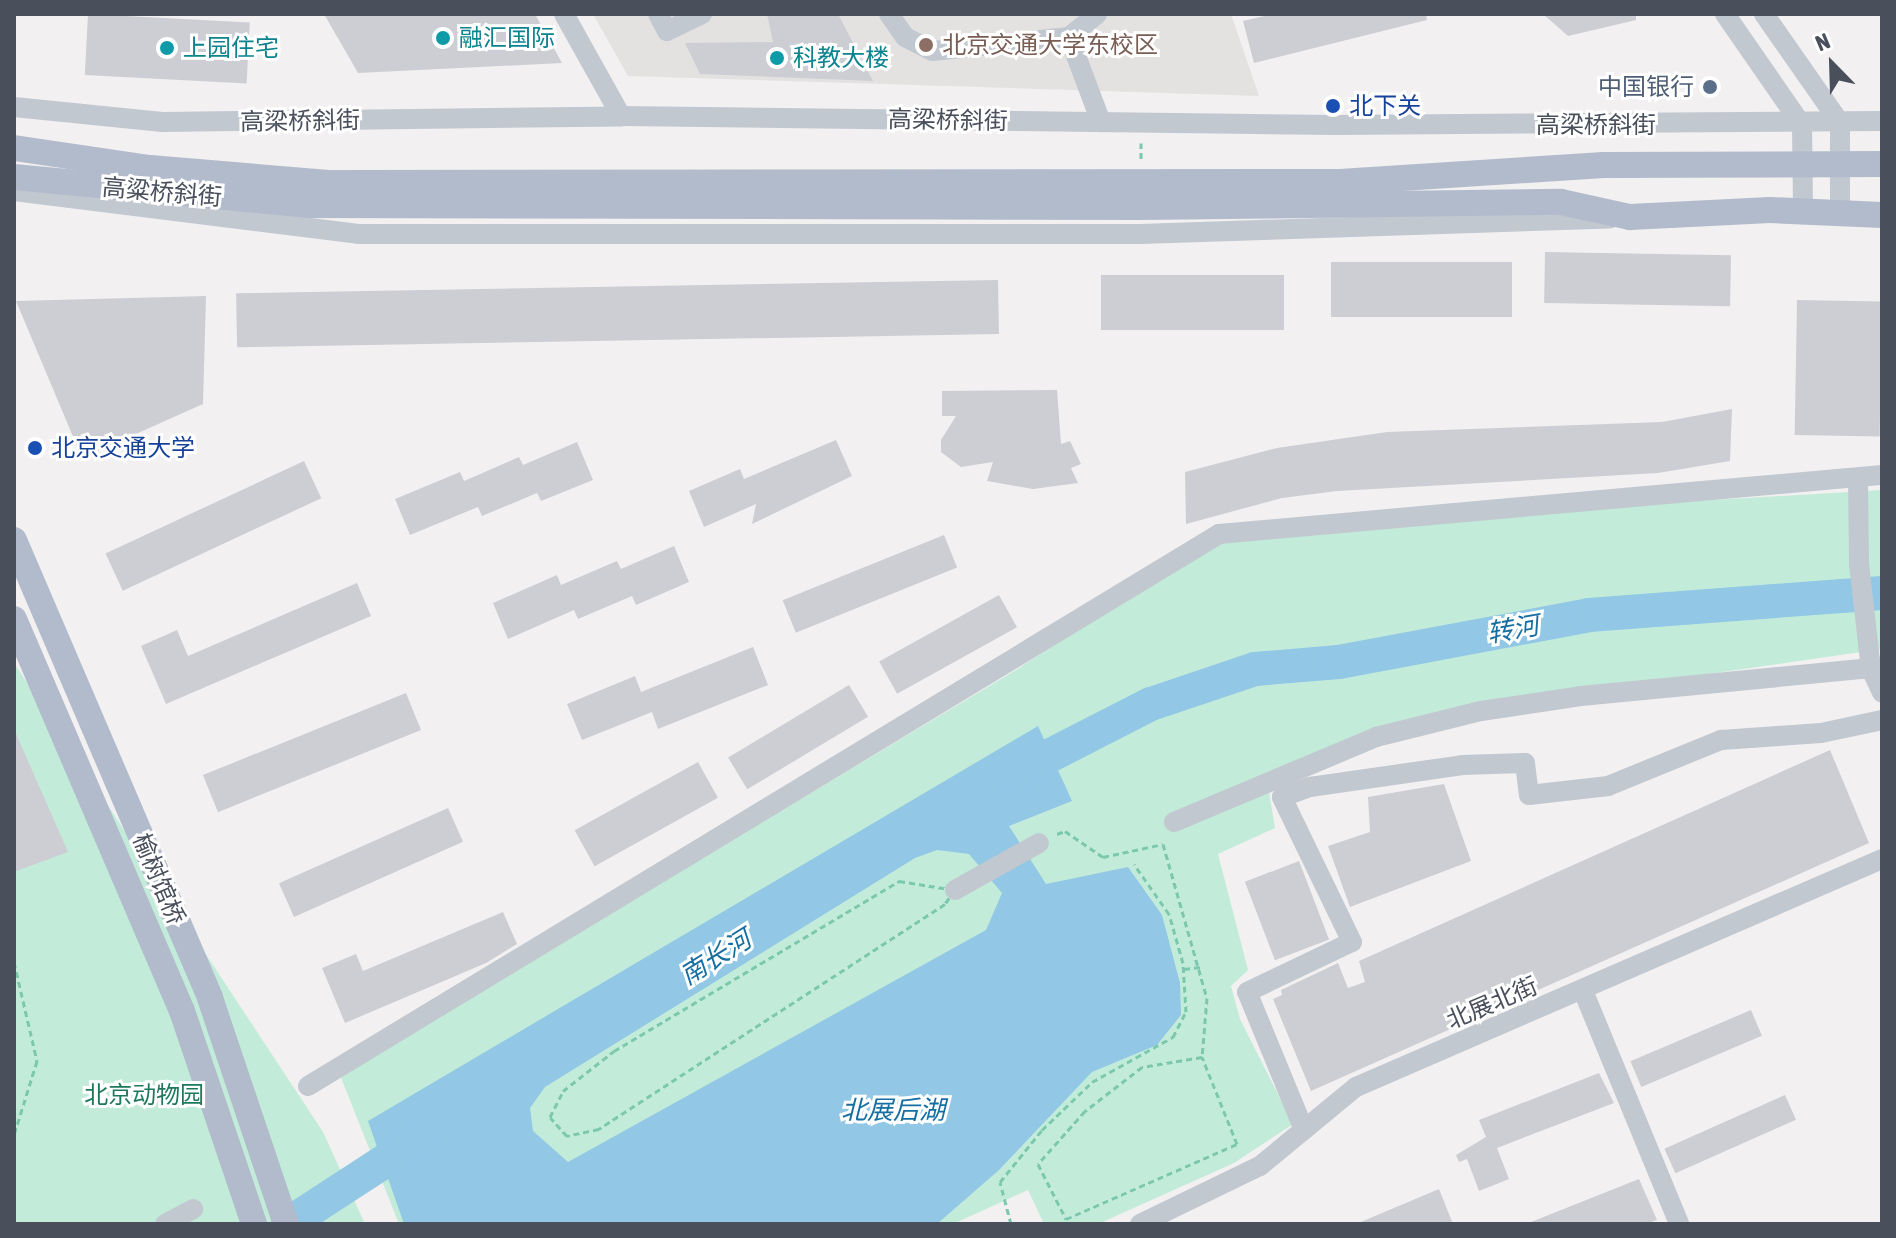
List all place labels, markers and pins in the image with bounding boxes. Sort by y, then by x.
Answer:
place label: 融汇国际 [459,24,555,52]
marker: 融汇国际 [434,29,452,47]
place label: 北京交通大学东校区 [942,31,1158,59]
place label: 上园住宅 [183,34,279,62]
marker: 北京交通大学东校区 [917,36,935,54]
marker: 上园住宅 [158,39,176,57]
place label: 科教大楼 [793,44,889,72]
marker: 科教大楼 [768,49,786,67]
place label: 中国银行 [1598,73,1694,101]
marker: 中国银行 [1701,78,1719,96]
place label: 北下关 [1349,92,1421,120]
marker: 北下关 [1324,97,1342,115]
place label: 北京交通大学 [51,434,195,462]
marker: 北京交通大学 [26,439,44,457]

